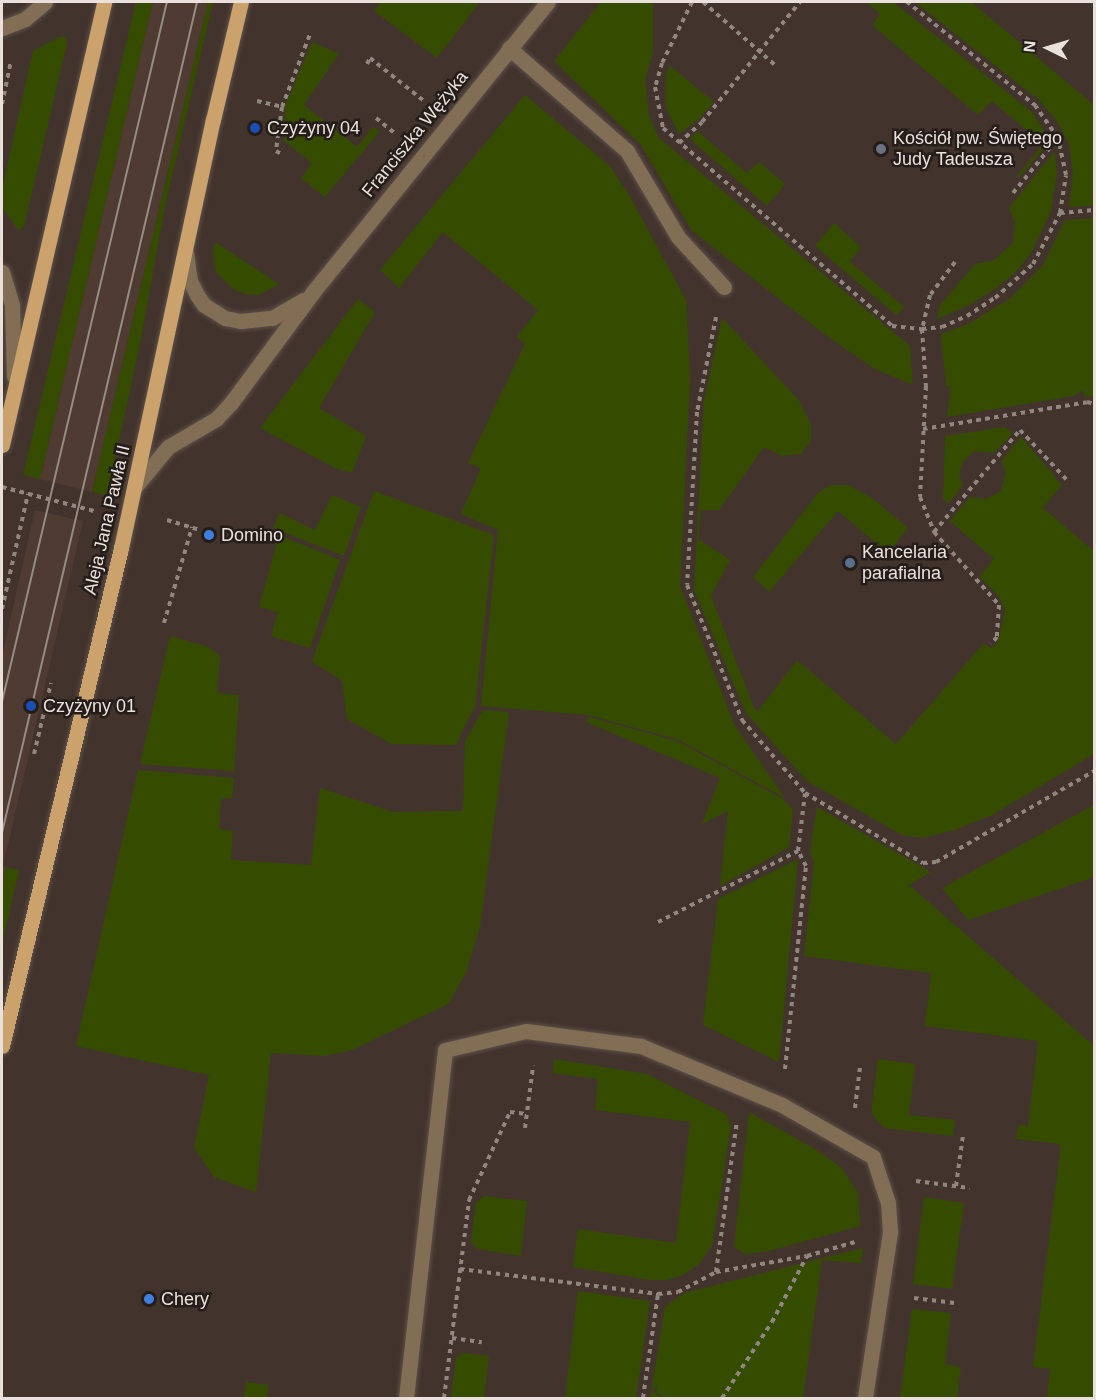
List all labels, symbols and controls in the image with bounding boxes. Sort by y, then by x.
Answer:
north arrow [1018,18,1078,78]
text: N [1021,40,1039,53]
street label: Franciszka Wężyka [358,67,472,201]
place label: Czyżyny 04 [267,117,360,139]
marker: Czyżyny 04 [248,121,262,135]
place label: Kościół pw. Świętego Judy Tadeusza [893,128,1062,170]
marker: Kościół pw. Świętego Judy Tadeusza [874,142,888,156]
street label: Aleja Jana Pawła II [79,443,135,597]
place label: Domino [221,524,283,546]
marker: Domino [202,528,216,542]
place label: Kancelaria parafialna [862,542,947,584]
marker: Kancelaria parafialna [843,556,857,570]
place label: Czyżyny 01 [43,695,136,717]
marker: Czyżyny 01 [24,699,38,713]
place label: Chery [161,1288,209,1310]
marker: Chery [142,1292,156,1306]

